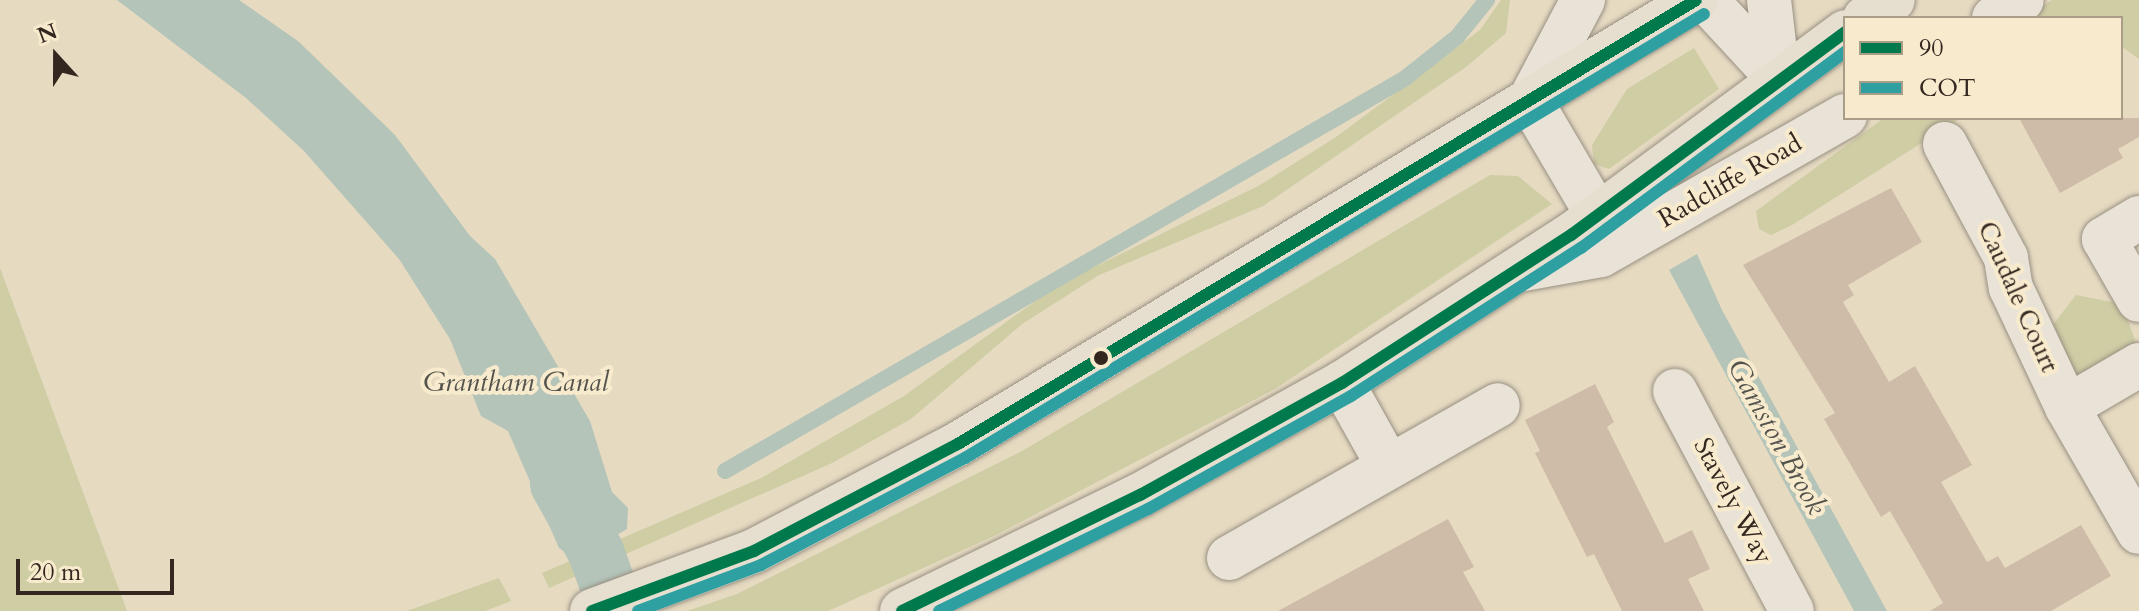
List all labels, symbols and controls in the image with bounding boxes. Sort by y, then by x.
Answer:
north arrow [16,16,96,96]
text: N [33,16,62,51]
legend [1843,16,2123,120]
text: 90 [1919,32,1944,65]
text: COT [1919,72,1976,105]
street label: Radcliffe Road [1653,127,1807,235]
street label: Caudale Court [1971,217,2065,377]
unlabelled marker [1093,350,1109,366]
water label: Gamston Brook [1720,353,1834,521]
water label: Grantham Canal [423,365,609,399]
street label: Stavely Way [1687,433,1779,569]
scale bar [20,543,178,593]
text: 20 m [30,556,81,589]

